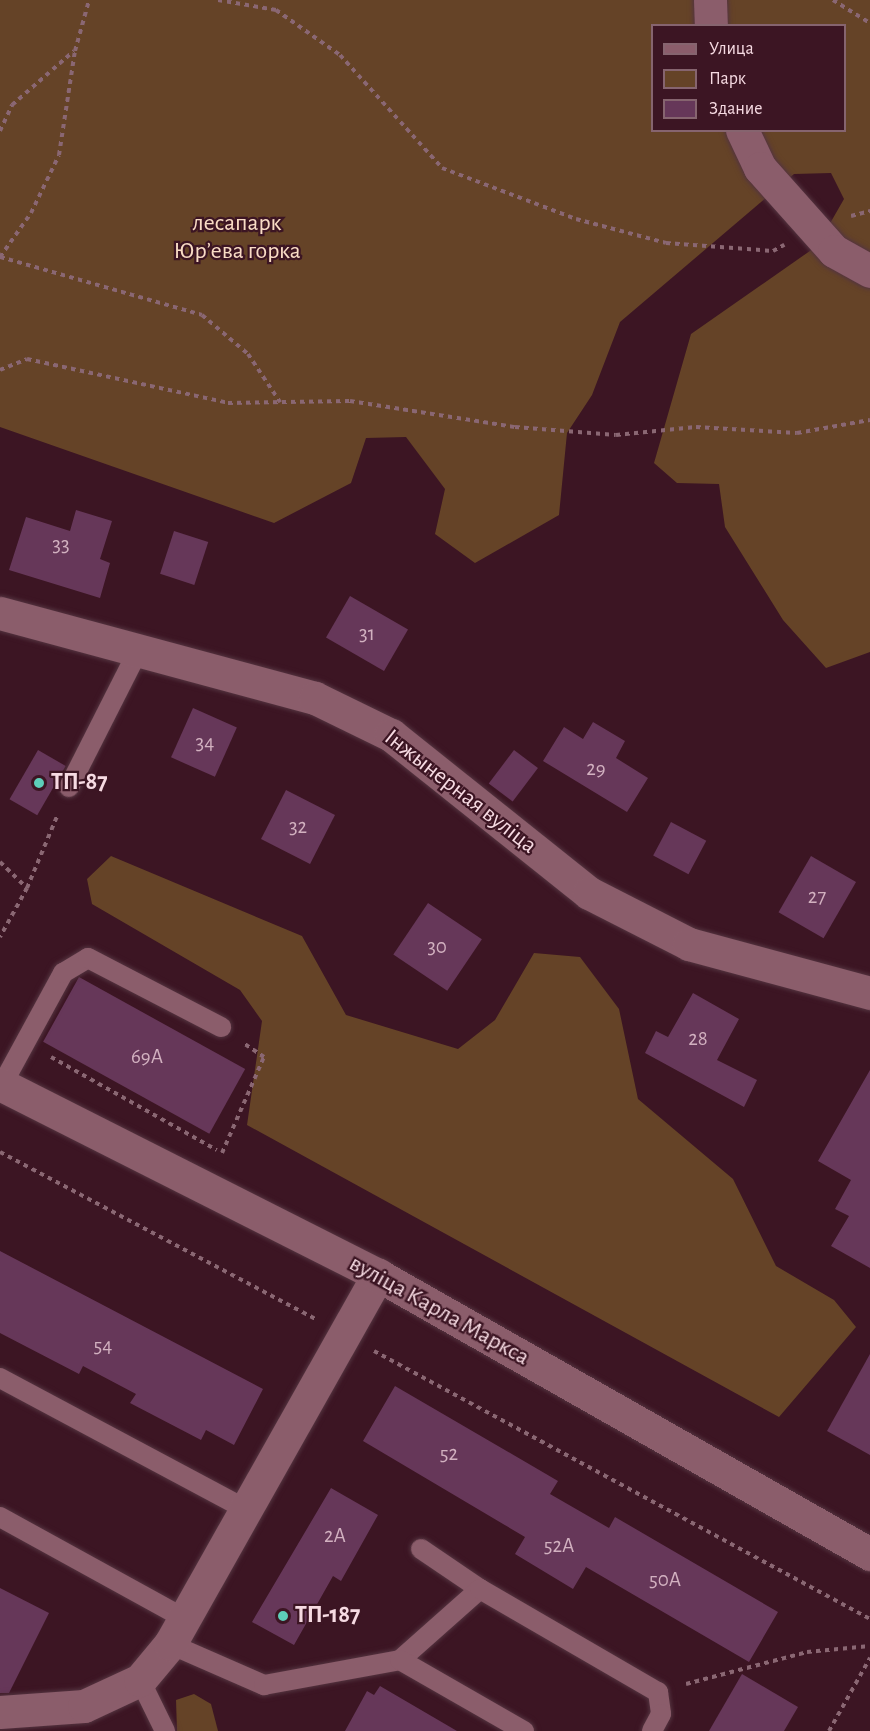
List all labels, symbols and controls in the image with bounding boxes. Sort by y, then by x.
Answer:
legend [651,24,846,132]
text: Улица [709,40,754,58]
text: Парк [709,70,746,88]
text: Здание [709,100,763,118]
park label: лесапарк Юрʼева горка [173,210,301,266]
house number: 33 [52,532,70,558]
house number: 31 [359,621,375,647]
street label: Інжынерная вуліца [378,724,542,860]
house number: 34 [196,730,214,756]
house number: 29 [586,756,606,782]
place label: ТП-87 [51,769,108,797]
marker: ТП-87 [32,776,46,790]
house number: 32 [289,814,307,840]
house number: 27 [808,884,826,910]
house number: 30 [427,934,447,960]
house number: 28 [688,1026,708,1052]
house number: 69А [131,1044,163,1070]
street label: вуліца Карла Маркса [344,1250,534,1372]
house number: 54 [94,1333,112,1359]
house number: 52 [440,1441,458,1467]
house number: 2А [324,1523,346,1549]
house number: 52А [544,1533,574,1559]
house number: 50А [649,1567,681,1593]
place label: ТП-187 [295,1602,360,1630]
marker: ТП-187 [276,1609,290,1623]

